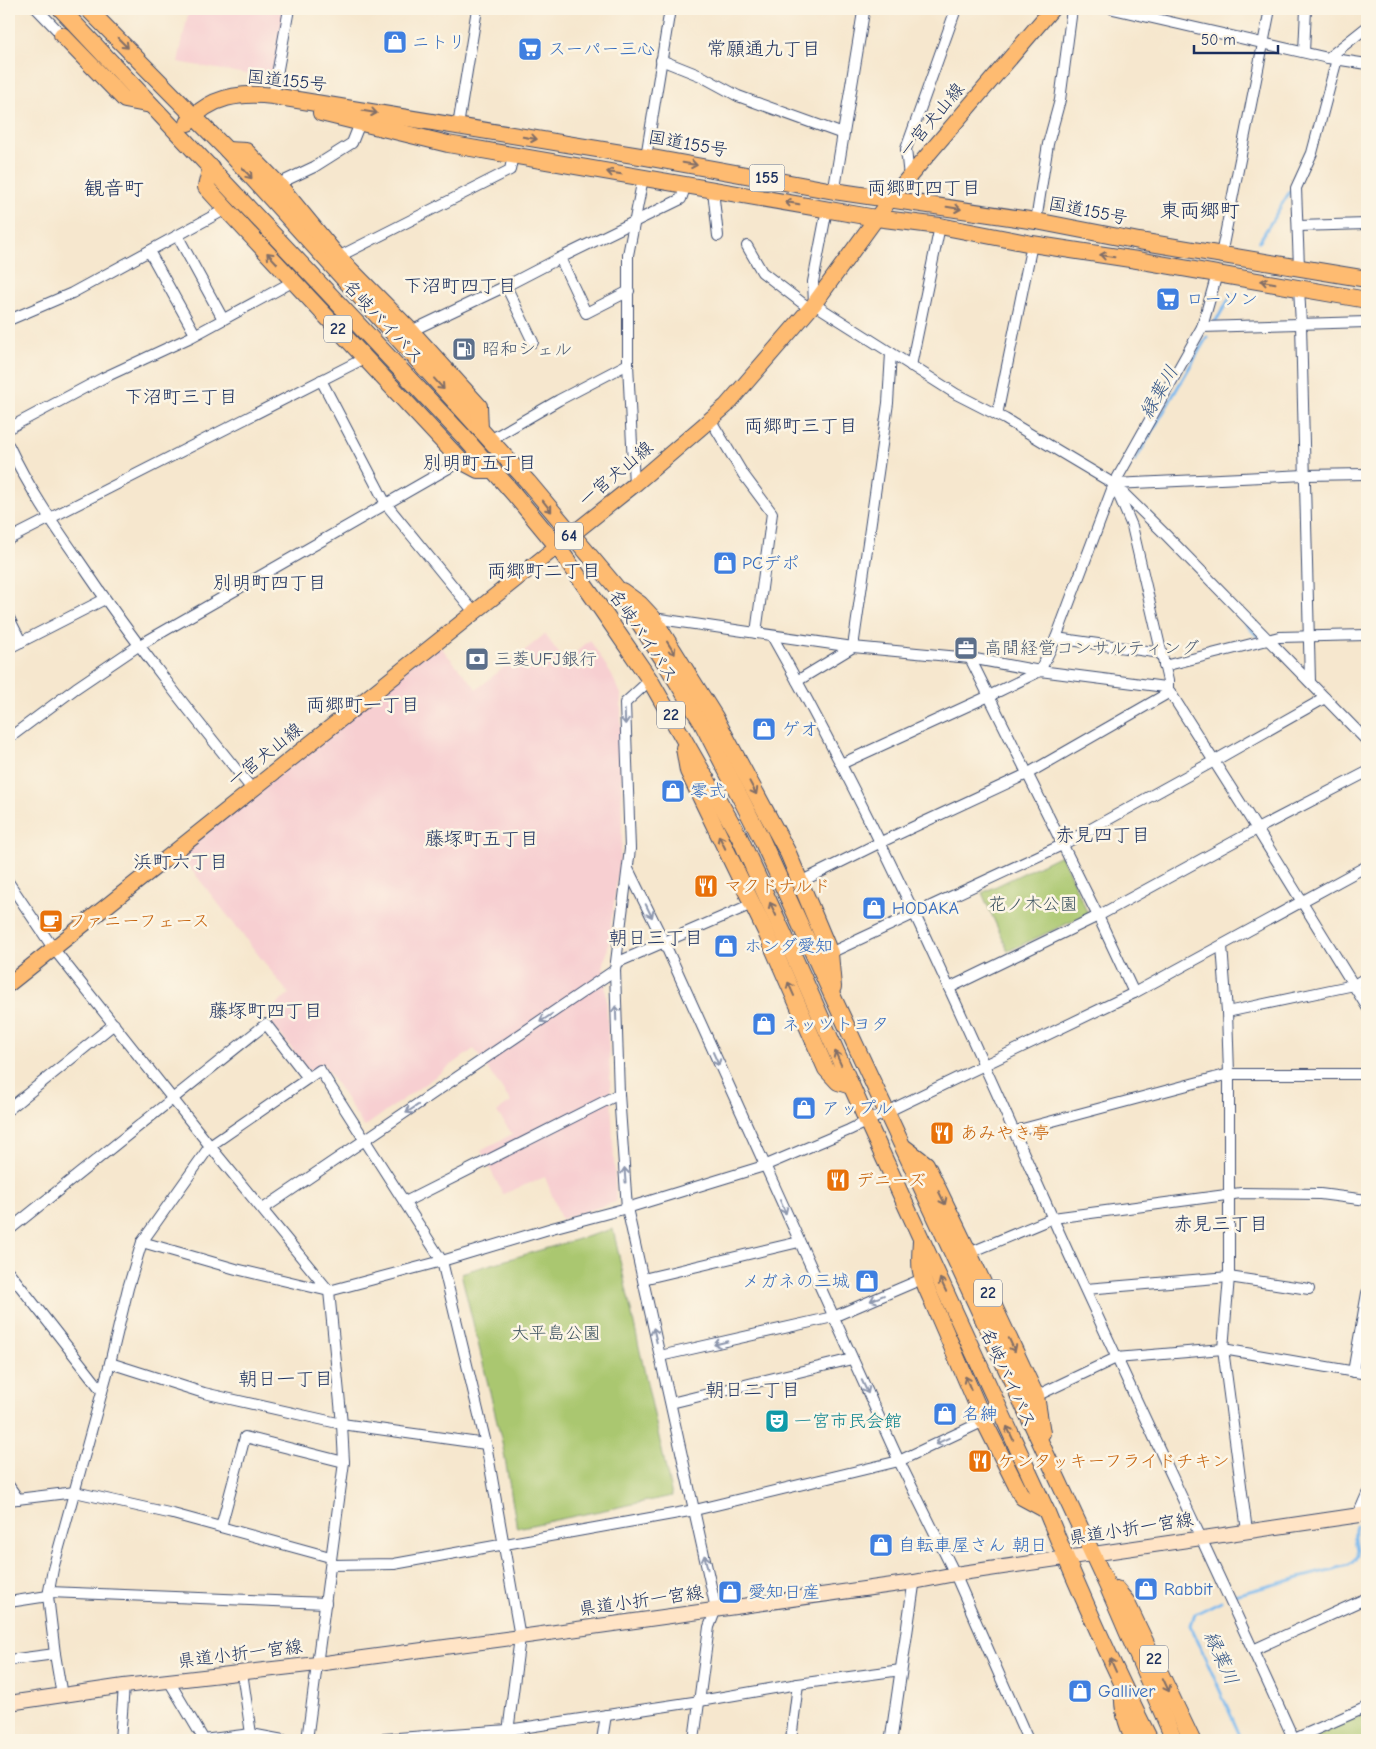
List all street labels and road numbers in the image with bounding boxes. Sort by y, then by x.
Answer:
street label: 国道155号 [246,66,328,96]
street label: 一宮犬山線 [895,79,969,161]
street label: 国道155号 [646,127,730,161]
road number: 155 [750,164,784,192]
street label: 国道155号 [1046,193,1130,229]
street label: 名岐バイパス [339,275,427,369]
road number: 22 [324,316,352,342]
street label: 一宮犬山線 [575,437,657,511]
road number: 64 [555,522,583,550]
street label: 名岐バイパス [604,586,682,686]
road number: 22 [657,702,685,728]
street label: 一宮犬山線 [223,719,307,791]
road number: 22 [974,1280,1002,1306]
street label: 名岐バイパス [976,1325,1040,1431]
street label: 県道小折一宮線 [1067,1509,1195,1549]
street label: 県道小折一宮線 [577,1582,705,1620]
street label: 県道小折一宮線 [176,1636,304,1672]
road number: 22 [1140,1646,1168,1672]

